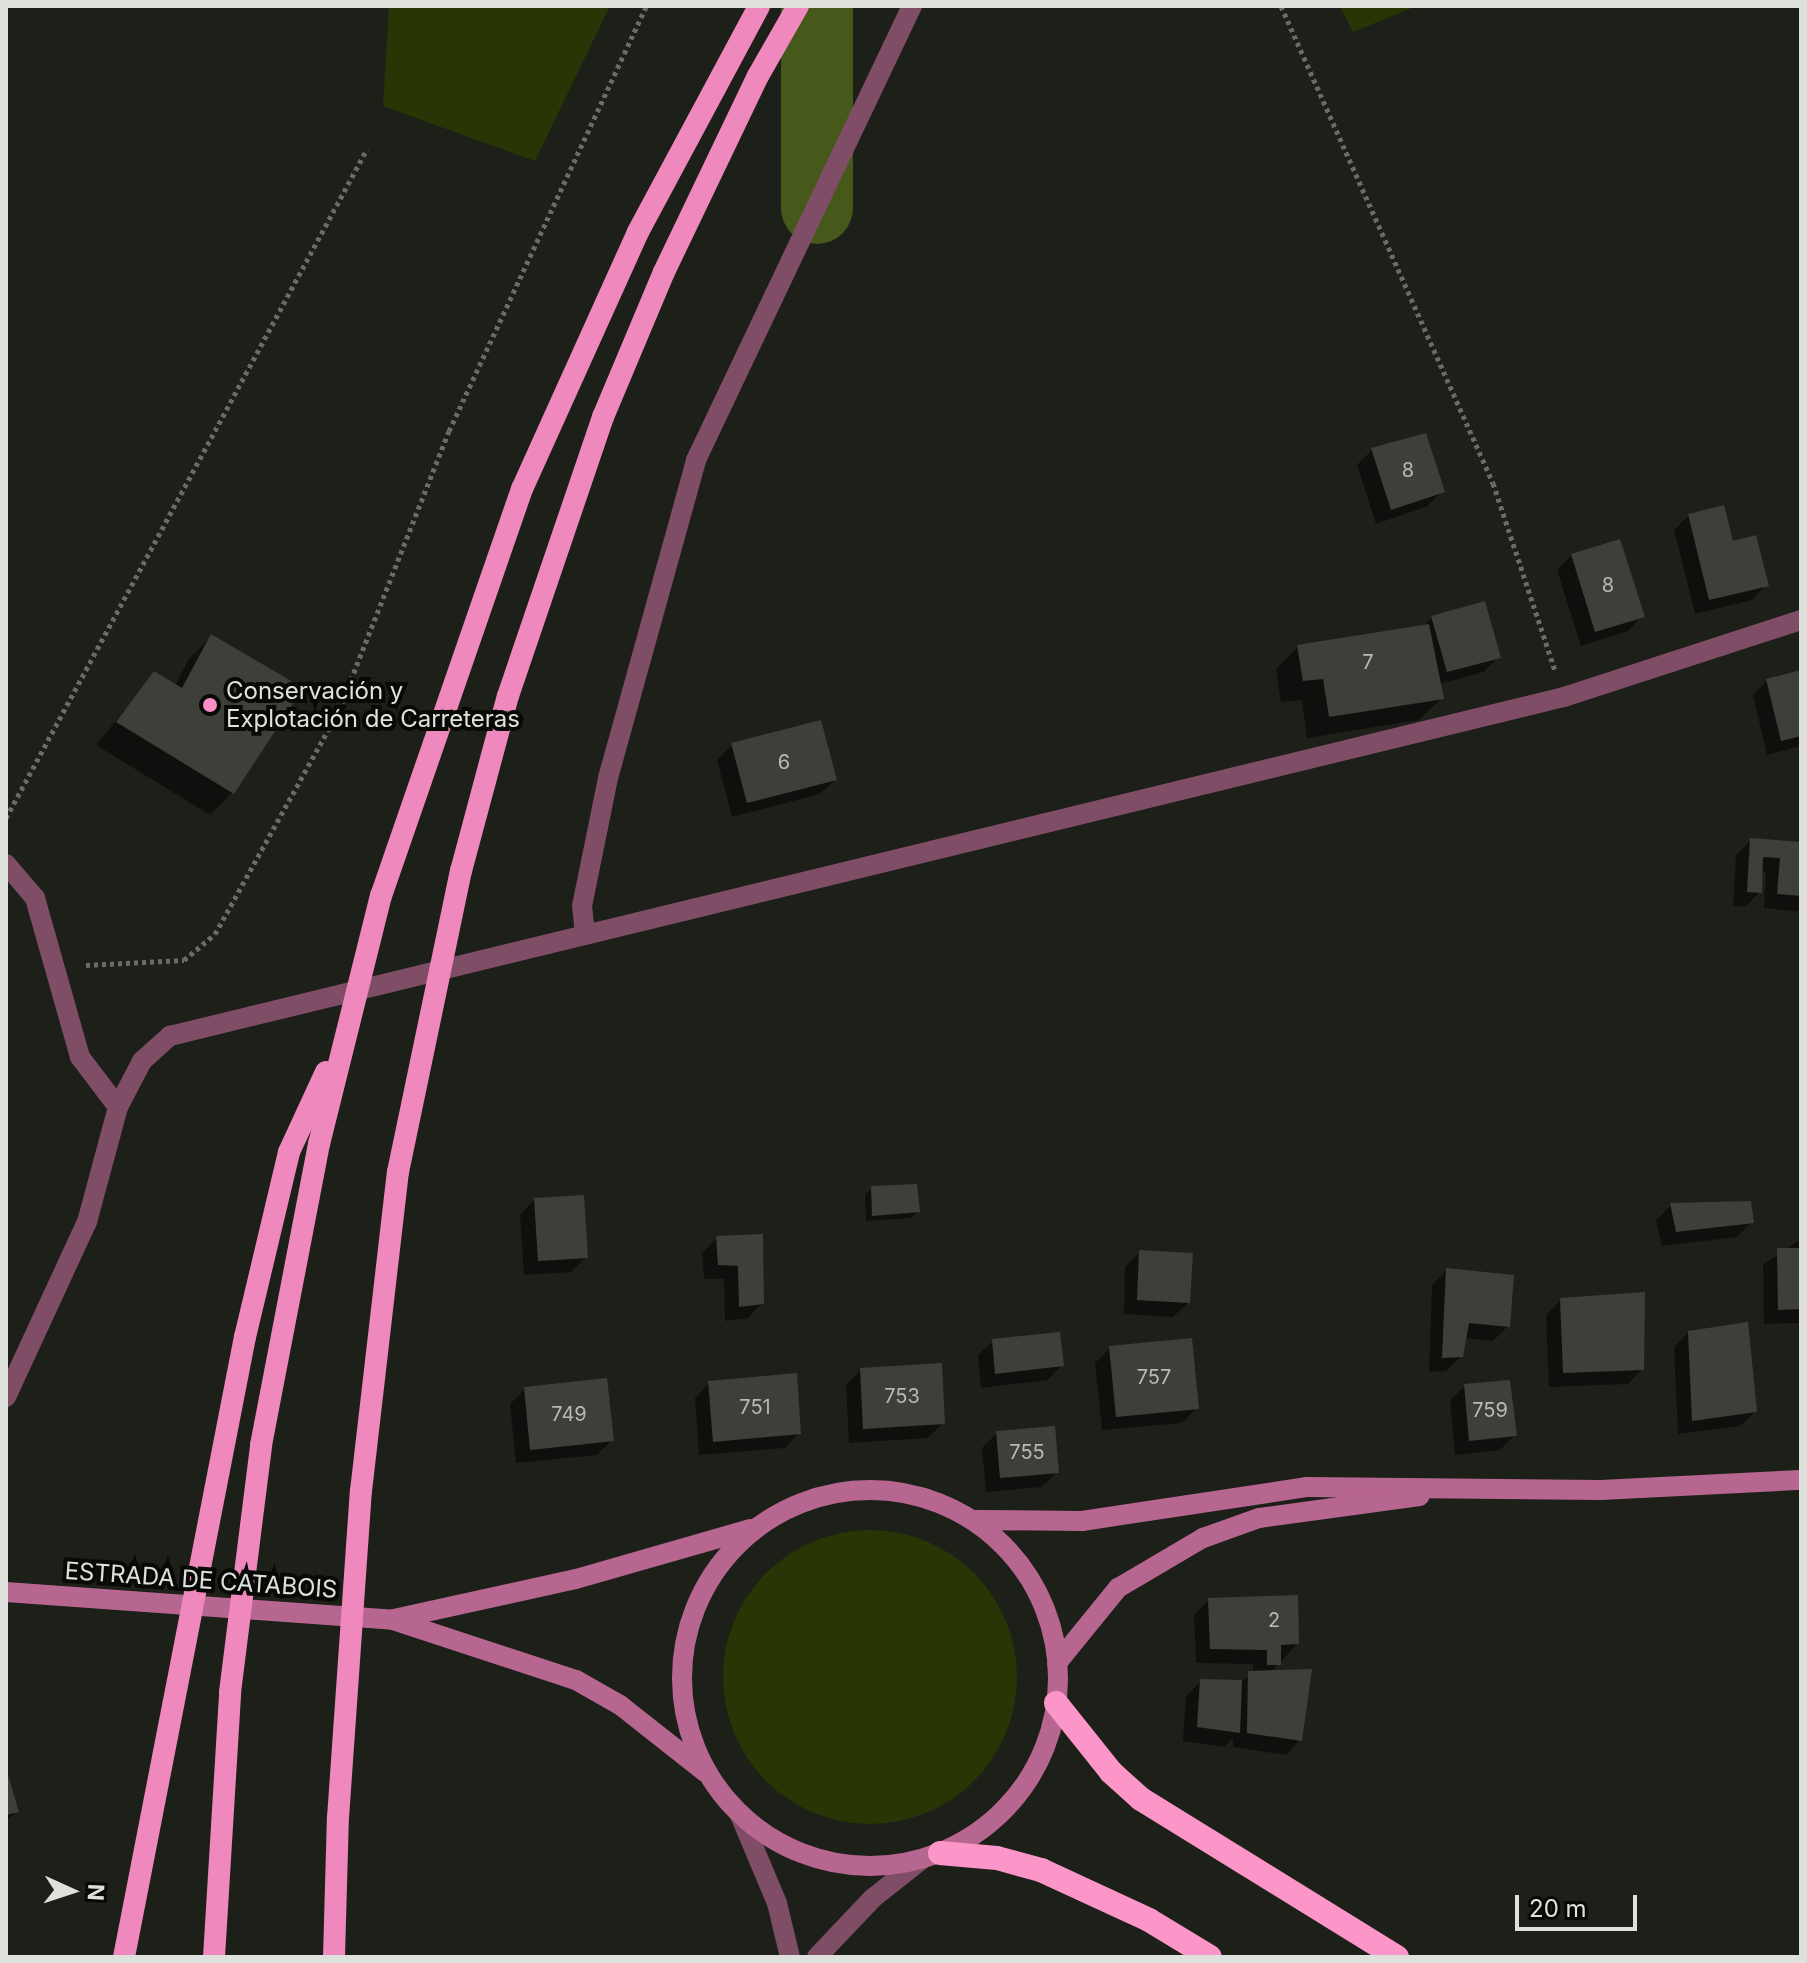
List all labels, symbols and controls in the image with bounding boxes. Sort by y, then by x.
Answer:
house number: 8 [1402,458,1414,482]
house number: 8 [1602,573,1614,597]
house number: 7 [1362,650,1374,674]
place label: Conservación y Explotación de Carreteras [226,677,520,733]
marker: Conservación y Explotación de Carreteras [201,696,219,714]
house number: 6 [778,750,790,774]
house number: 757 [1137,1365,1171,1389]
house number: 753 [884,1384,920,1408]
house number: 751 [739,1395,771,1419]
house number: 759 [1472,1398,1508,1422]
house number: 749 [551,1402,587,1426]
house number: 755 [1009,1440,1045,1464]
street label: ESTRADA DE CATABOIS [64,1556,338,1604]
house number: 2 [1268,1608,1280,1632]
north arrow [32,1851,112,1931]
scale bar [1519,1879,1641,1929]
text: N [83,1883,109,1901]
text: 20 m [1529,1894,1587,1923]

